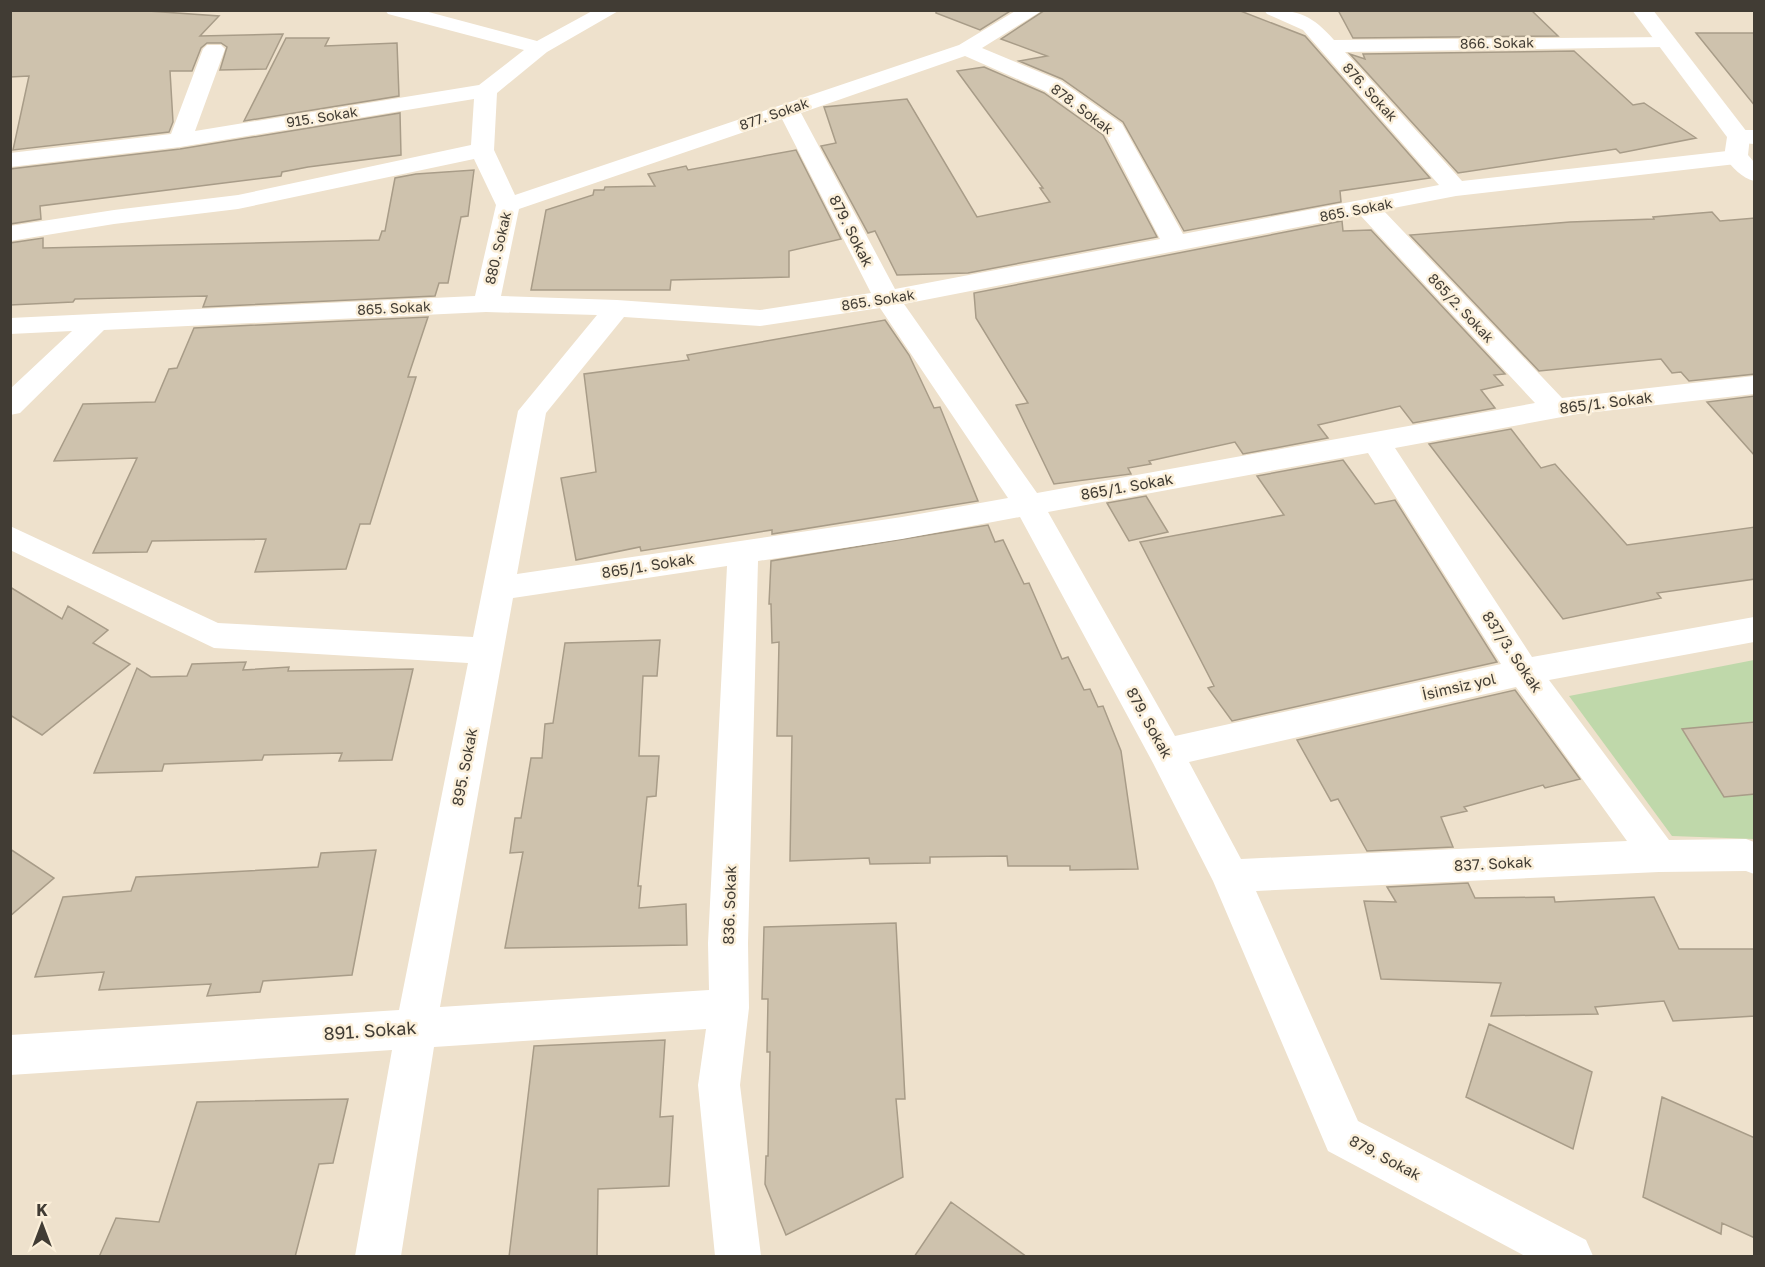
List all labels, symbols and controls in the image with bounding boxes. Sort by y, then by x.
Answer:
street label: 866. Sokak [1460,33,1534,52]
street label: 876. Sokak [1340,59,1401,125]
street label: 878. Sokak [1048,80,1117,137]
street label: 877. Sokak [737,94,811,133]
street label: 915. Sokak [285,102,359,131]
street label: 879. Sokak [826,192,878,270]
street label: 865. Sokak [1318,194,1394,225]
street label: 880. Sokak [481,210,514,286]
street label: 865/2. Sokak [1425,269,1498,346]
street label: 865. Sokak [840,285,916,314]
street label: 865. Sokak [357,297,431,318]
street label: 865/1. Sokak [1558,387,1654,417]
street label: 865/1. Sokak [1079,469,1175,503]
street label: 865/1. Sokak [600,549,696,581]
street label: 837/3. Sokak [1479,607,1547,696]
street label: İsimsiz yol [1420,669,1498,703]
street label: 879. Sokak [1123,684,1177,762]
street label: 895. Sokak [448,726,480,807]
street label: 837. Sokak [1454,852,1533,874]
street label: 836. Sokak [719,865,739,945]
street label: 891. Sokak [323,1016,417,1044]
street label: 879. Sokak [1347,1131,1425,1184]
north arrow [12,1195,72,1255]
text: K [36,1200,48,1220]

